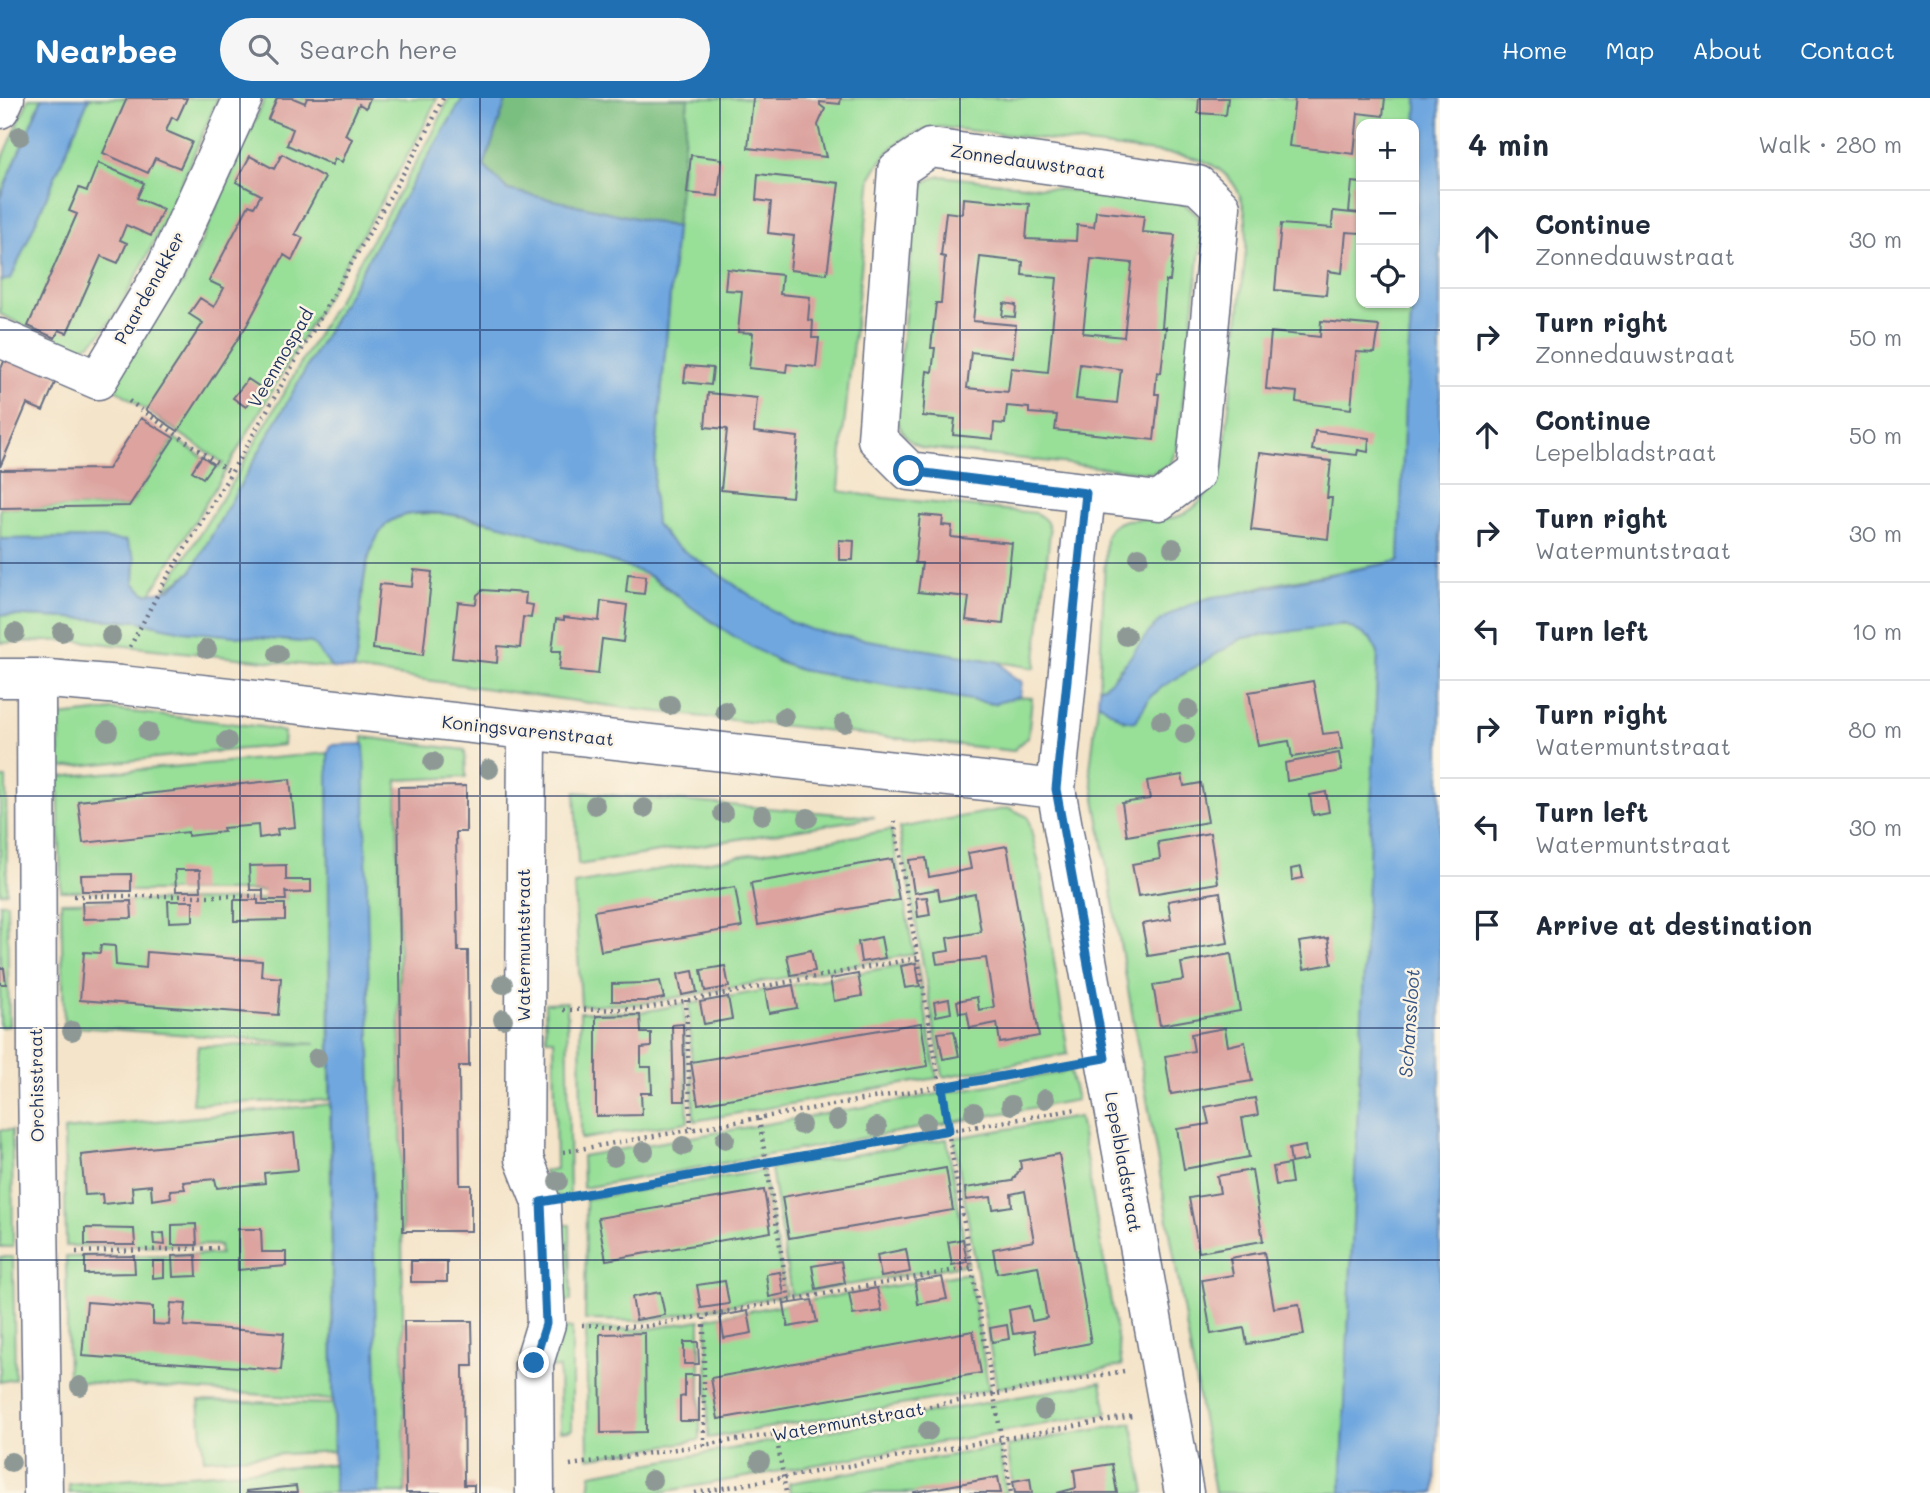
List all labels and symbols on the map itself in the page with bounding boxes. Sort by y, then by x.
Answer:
street label: Zonnedauwstraat [949,138,1107,184]
street label: Paardenakker [108,227,190,348]
street label: Veenmospad [242,303,318,412]
route start [893,455,924,486]
street label: Koningsvarenstraat [441,709,615,751]
street label: Watermuntstraat [511,868,535,1022]
water label: Schanssloot [1392,968,1425,1078]
street label: Orchisstraat [23,1028,49,1142]
street label: Lepelbladstraat [1100,1090,1148,1234]
route end [518,1347,549,1378]
street label: Watermuntstraat [770,1396,925,1446]

